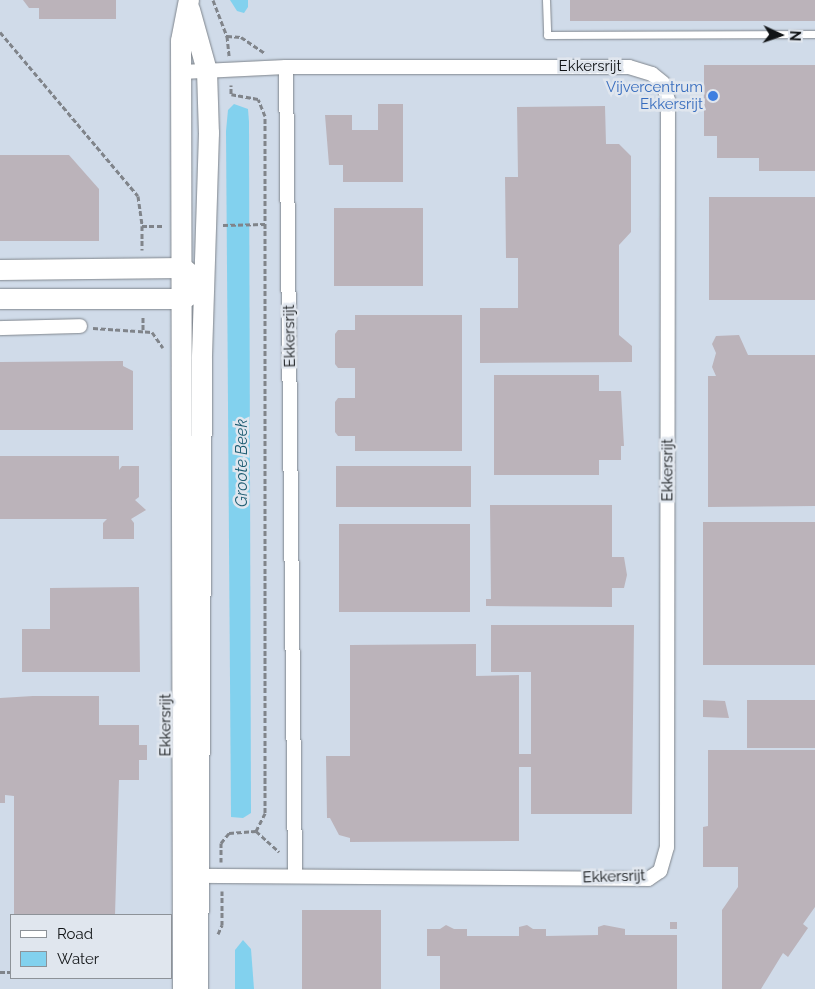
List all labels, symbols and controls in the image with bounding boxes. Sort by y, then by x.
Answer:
north arrow [755,10,805,60]
text: N [787,30,803,42]
street label: Ekkersrijt [559,58,621,76]
place label: Vijvercentrum Ekkersrijt [606,78,703,113]
marker: Vijvercentrum Ekkersrijt [707,90,719,102]
street label: Ekkersrijt [280,304,300,368]
water label: Groote Beek [232,419,252,507]
street label: Ekkersrijt [659,439,677,501]
street label: Ekkersrijt [157,694,175,756]
street label: Ekkersrijt [582,867,646,887]
legend [10,914,172,979]
text: Road [57,925,93,943]
text: Water [57,950,99,968]

